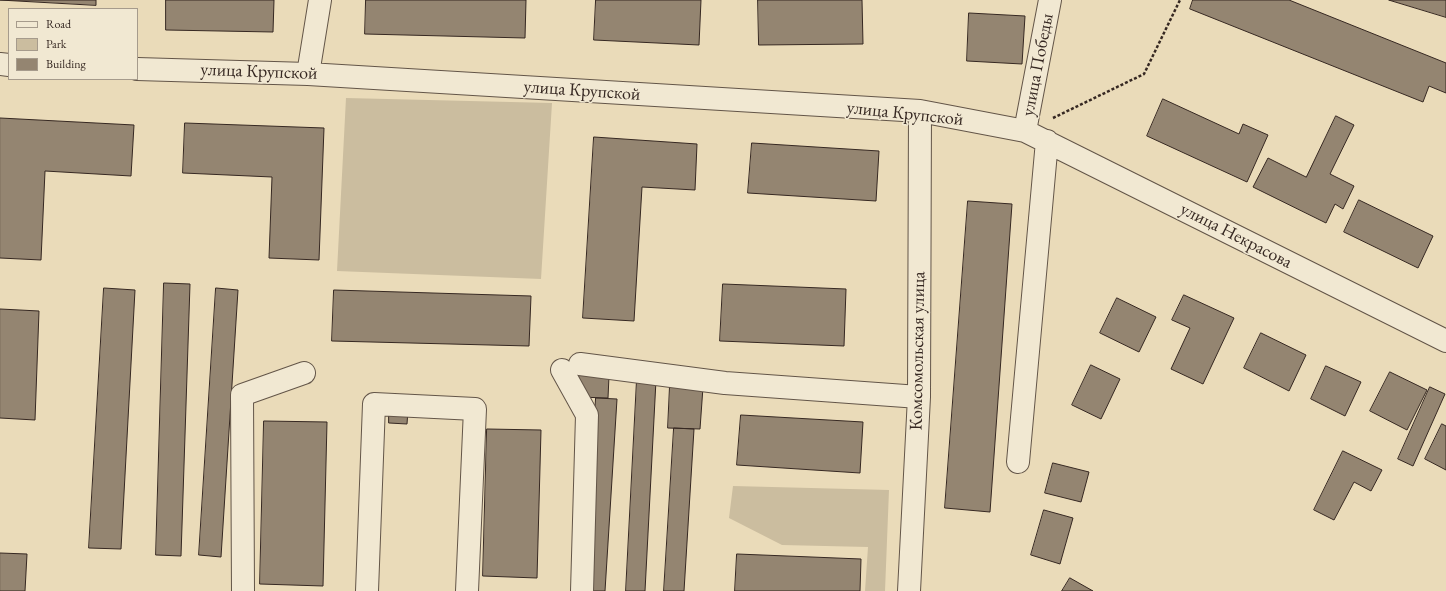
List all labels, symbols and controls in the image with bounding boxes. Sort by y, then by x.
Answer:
legend [8,8,138,80]
street label: улица Победы [1017,12,1059,118]
text: Road [46,16,71,32]
text: Park [46,36,66,52]
text: Building [46,56,86,72]
street label: улица Крупской [200,59,318,85]
street label: улица Крупской [523,76,641,106]
street label: улица Крупской [846,97,964,131]
street label: улица Некрасова [1176,199,1296,273]
street label: Комсомольская улица [906,271,930,431]

